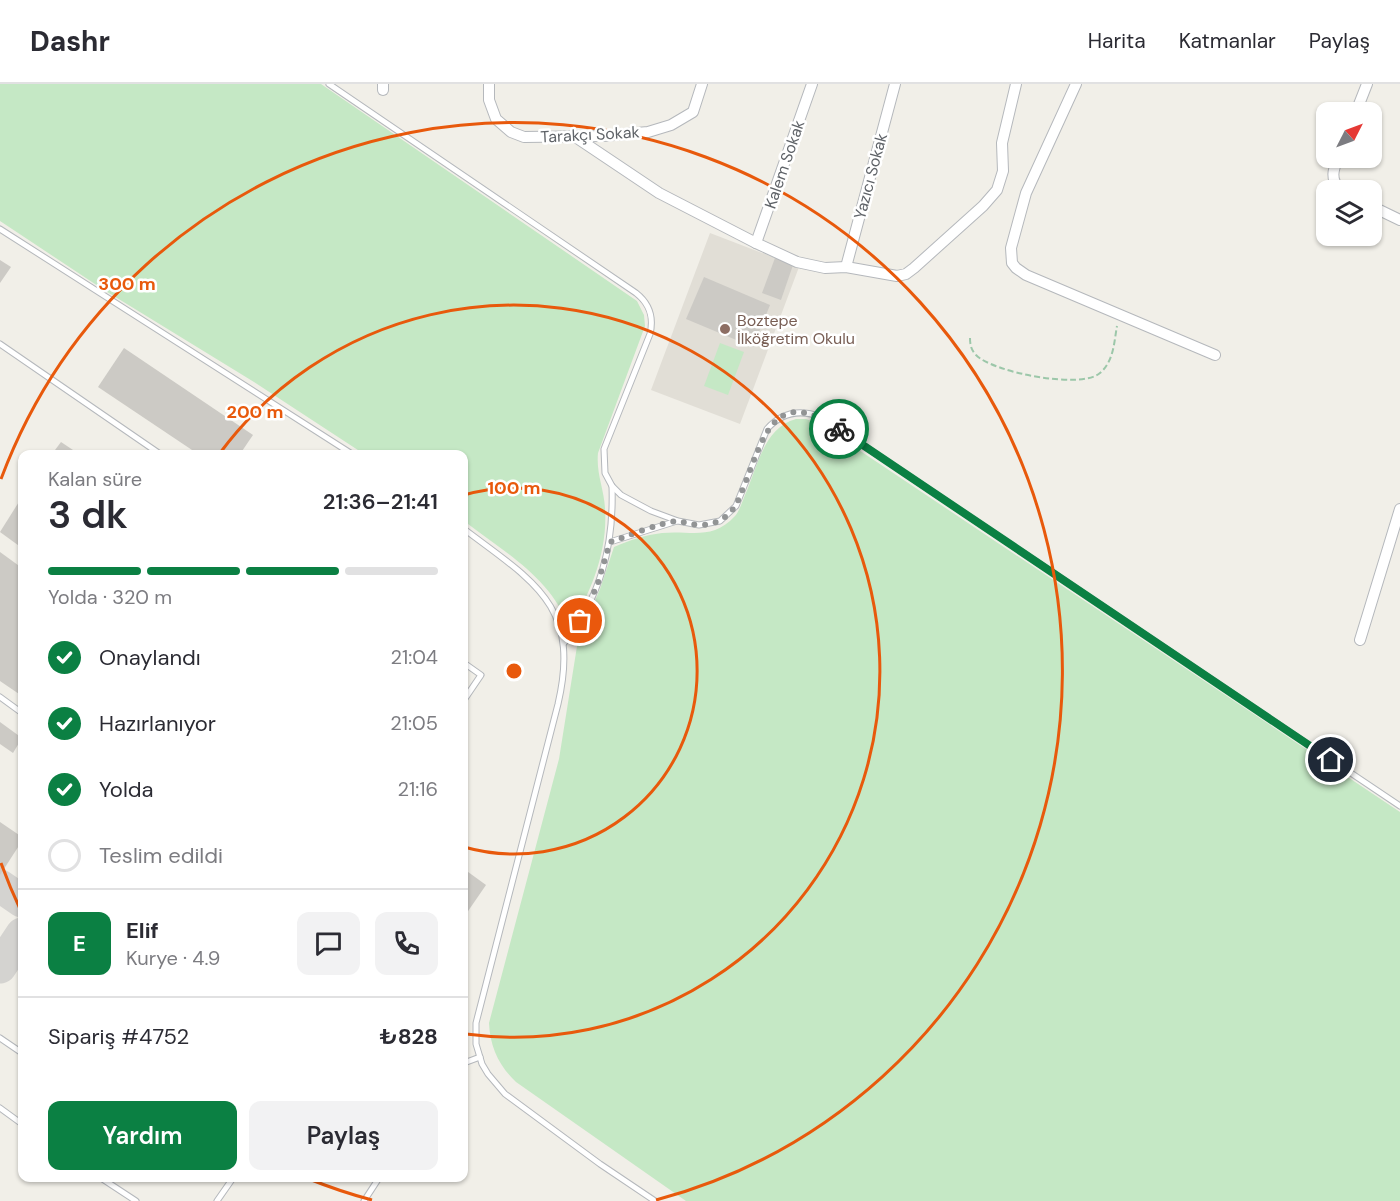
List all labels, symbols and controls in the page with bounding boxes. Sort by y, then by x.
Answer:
text: Dashr [30,23,110,60]
text: Harita [1088,27,1146,55]
text: Katmanlar [1179,27,1276,55]
text: Paylaş [1309,27,1370,55]
north arrow [1316,102,1382,168]
map controls [1316,102,1382,246]
street label: Kalem Sokak [760,117,809,211]
street label: Tarakçı Sokak [540,121,640,148]
street label: Yazıcı Sokak [849,131,892,221]
button: layers [1316,180,1382,246]
text: 300 m [98,272,156,296]
place label: Boztepe İlköğretim Okulu [737,310,855,349]
marker: Boztepe İlköğretim Okulu [718,322,732,336]
courier [809,399,869,459]
text: 200 m [227,400,283,424]
icon: bike [823,413,856,446]
text: Kalan süre [48,466,142,492]
text: 100 m [487,476,541,500]
text: 21:36–21:41 [323,487,438,516]
text: 3 dk [48,489,128,540]
text: Yolda · 320 m [48,584,172,610]
pin [554,595,605,646]
icon: bag [563,604,596,637]
icon: check [48,641,81,674]
text: Onaylandı [99,643,201,672]
text: 21:04 [390,644,438,670]
centre of rings [504,661,524,681]
icon: check [48,707,81,740]
text: Hazırlanıyor [99,709,216,738]
text: 21:05 [390,710,438,736]
pin [1305,734,1356,785]
icon: home [1314,743,1347,776]
icon: check [48,773,81,806]
text: Yolda [99,775,154,804]
text: 21:16 [397,776,438,802]
text: Teslim edildi [99,841,223,870]
button: chat [297,912,360,975]
button: phone [375,912,438,975]
text: Elif [126,916,159,945]
text: E [73,929,86,958]
text: Kurye · 4.9 [126,945,220,971]
text: Sipariş #4752 [48,1022,189,1051]
text: ₺828 [380,1022,438,1051]
button: Yardım [48,1101,237,1170]
button: Paylaş [249,1101,438,1170]

